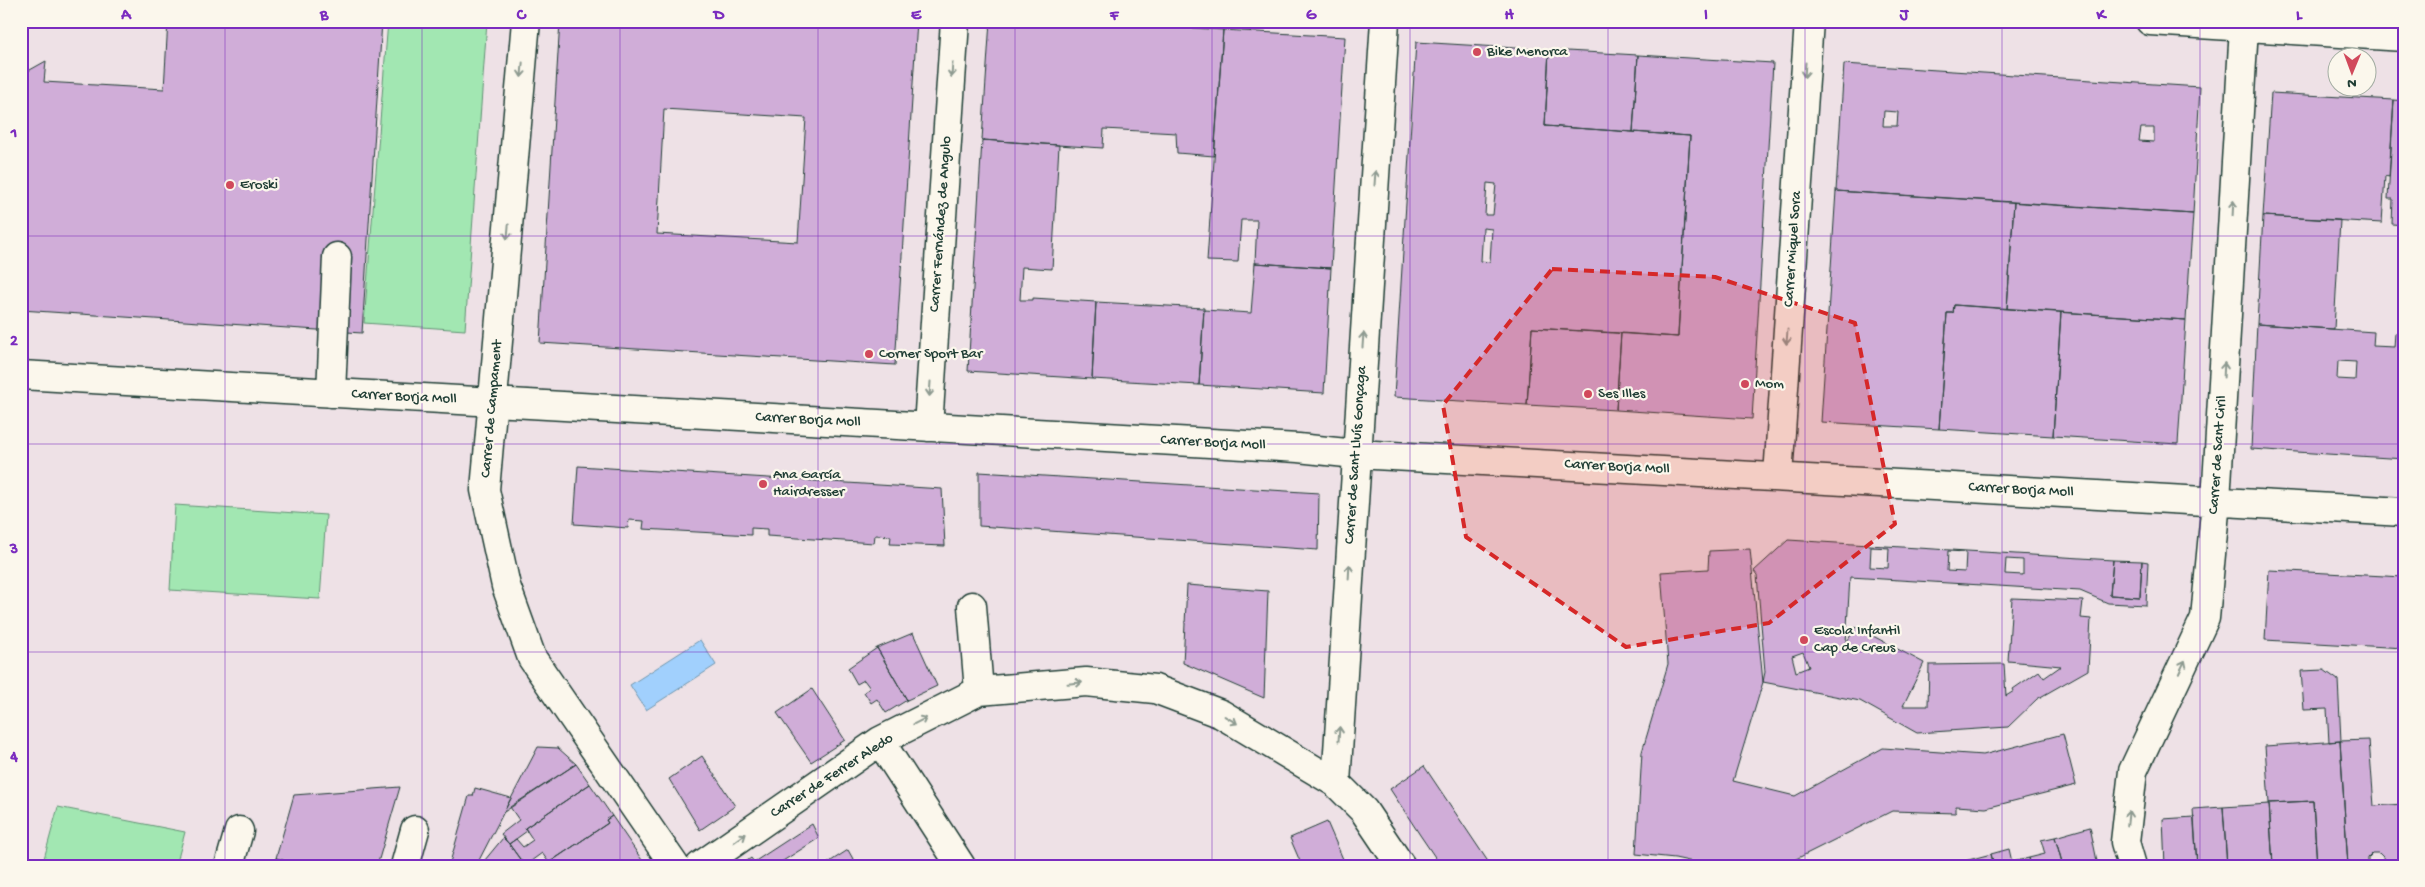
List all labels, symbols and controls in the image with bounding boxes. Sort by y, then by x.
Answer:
text: A [120,7,132,26]
text: B [319,7,329,26]
text: C [516,7,527,26]
text: D [712,7,725,26]
text: E [911,7,922,26]
text: F [1109,7,1120,26]
text: G [1306,7,1317,26]
text: H [1504,7,1514,26]
text: I [1704,7,1708,26]
text: J [1899,7,1910,26]
text: K [2096,7,2108,26]
text: L [2296,7,2303,26]
place label: Bike Menorca [1486,43,1568,61]
marker: Bike Menorca [1471,46,1483,58]
north arrow [2328,48,2378,98]
one-way arrow [517,62,527,78]
one-way arrow [947,62,956,78]
one-way arrow [1801,62,1810,78]
text: N [2347,74,2357,91]
text: 1 [10,125,17,144]
street label: Carrer Fernández de Angulo [926,135,956,313]
one-way arrow [1370,170,1379,186]
place label: Eroski [240,176,278,194]
marker: Eroski [224,179,236,191]
street label: Carrer Miquel Sora [1780,190,1806,308]
one-way arrow [2229,200,2238,216]
one-way arrow [504,223,513,239]
one-way arrow [1782,328,1792,344]
one-way arrow [1359,332,1368,348]
text: 2 [10,333,18,352]
street label: Carrer de Campament [477,338,507,479]
place label: Corner Sport Bar [879,345,984,363]
marker: Corner Sport Bar [863,348,875,360]
one-way arrow [2219,362,2228,378]
street label: Carrer de Sant Lluís Gonçaga [1341,365,1371,545]
place label: Mom [1755,375,1784,393]
marker: Mom [1739,378,1751,390]
one-way arrow [926,381,935,397]
street label: Carrer Borja Moll [351,385,457,409]
place label: Ses Illes [1598,385,1646,403]
marker: Ses Illes [1582,388,1594,400]
street label: Carrer de Sant Ciril [2205,395,2231,515]
street label: Carrer Borja Moll [755,408,861,432]
street label: Carrer Borja Moll [1160,431,1266,455]
street label: Carrer Borja Moll [1564,455,1670,479]
place label: Ana García Hairdresser [773,466,846,501]
marker: Ana García Hairdresser [757,478,769,490]
street label: Carrer Borja Moll [1968,478,2074,502]
text: 3 [9,541,18,560]
one-way arrow [1344,565,1353,581]
place label: Escola Infantil Cap de Creus [1814,622,1900,657]
marker: Escola Infantil Cap de Creus [1798,634,1810,646]
one-way arrow [2178,660,2187,675]
one-way arrow [1066,678,1082,687]
one-way arrow [1223,715,1237,725]
one-way arrow [912,716,927,725]
one-way arrow [1334,727,1343,743]
street label: Carrer de Ferrer Aledo [767,729,897,822]
text: 4 [9,749,18,768]
one-way arrow [2123,810,2133,826]
one-way arrow [732,833,746,843]

